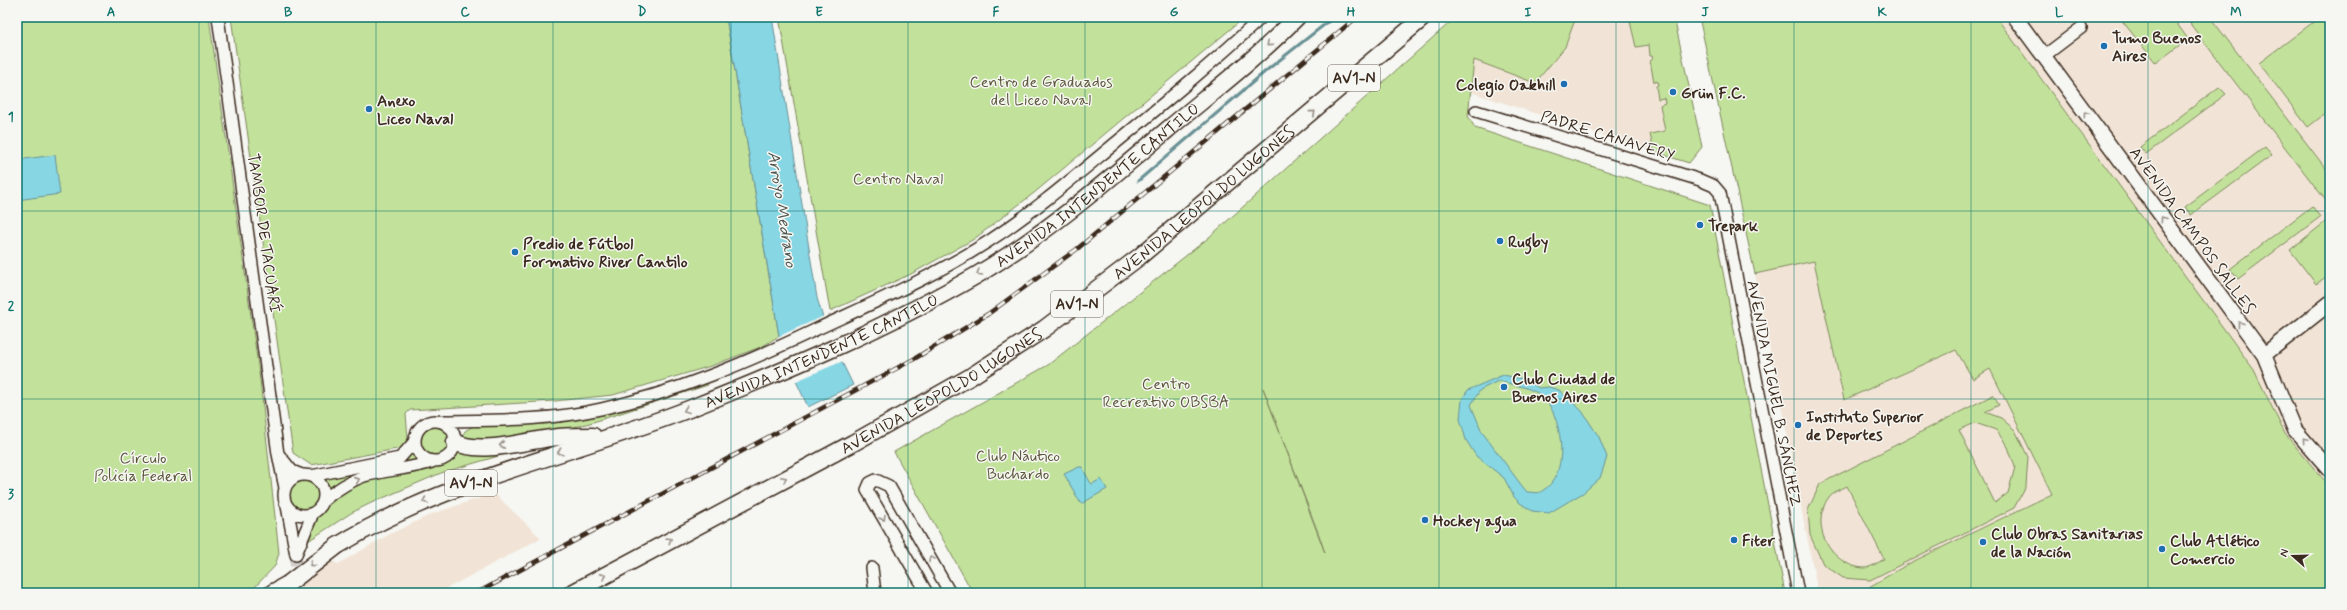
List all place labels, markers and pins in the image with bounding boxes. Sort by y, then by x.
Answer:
place label: Tumo Buenos Aires [2112,28,2201,67]
marker: Tumo Buenos Aires [2099,41,2109,51]
place label: Colegio Oakhill [1456,75,1556,98]
marker: Colegio Oakhill [1559,79,1569,89]
place label: Grün F.C. [1681,83,1746,104]
marker: Grün F.C. [1668,87,1678,97]
place label: Anexo Liceo Naval [377,91,453,130]
marker: Anexo Liceo Naval [364,104,374,114]
place label: Trepark [1708,216,1759,237]
marker: Trepark [1695,220,1705,230]
place label: Rugby [1508,232,1549,255]
place label: Predio de Fútbol Formativo River Cantilo [523,234,688,273]
marker: Rugby [1495,236,1505,246]
marker: Predio de Fútbol Formativo River Cantilo [510,247,520,257]
place label: Club Ciudad de Buenos Aires [1512,369,1615,408]
marker: Club Ciudad de Buenos Aires [1499,382,1509,392]
place label: Instituto Superior de Deportes [1806,407,1924,446]
marker: Instituto Superior de Deportes [1793,420,1803,430]
place label: Hockey agua [1433,511,1517,534]
marker: Hockey agua [1420,515,1430,525]
place label: Club Obras Sanitarias de la Nación [1991,524,2143,563]
place label: Fiter [1742,531,1775,552]
place label: Club Atlético Comercio [2170,531,2260,570]
marker: Fiter [1729,535,1739,545]
marker: Club Obras Sanitarias de la Nación [1978,537,1988,547]
marker: Club Atlético Comercio [2157,544,2167,554]

